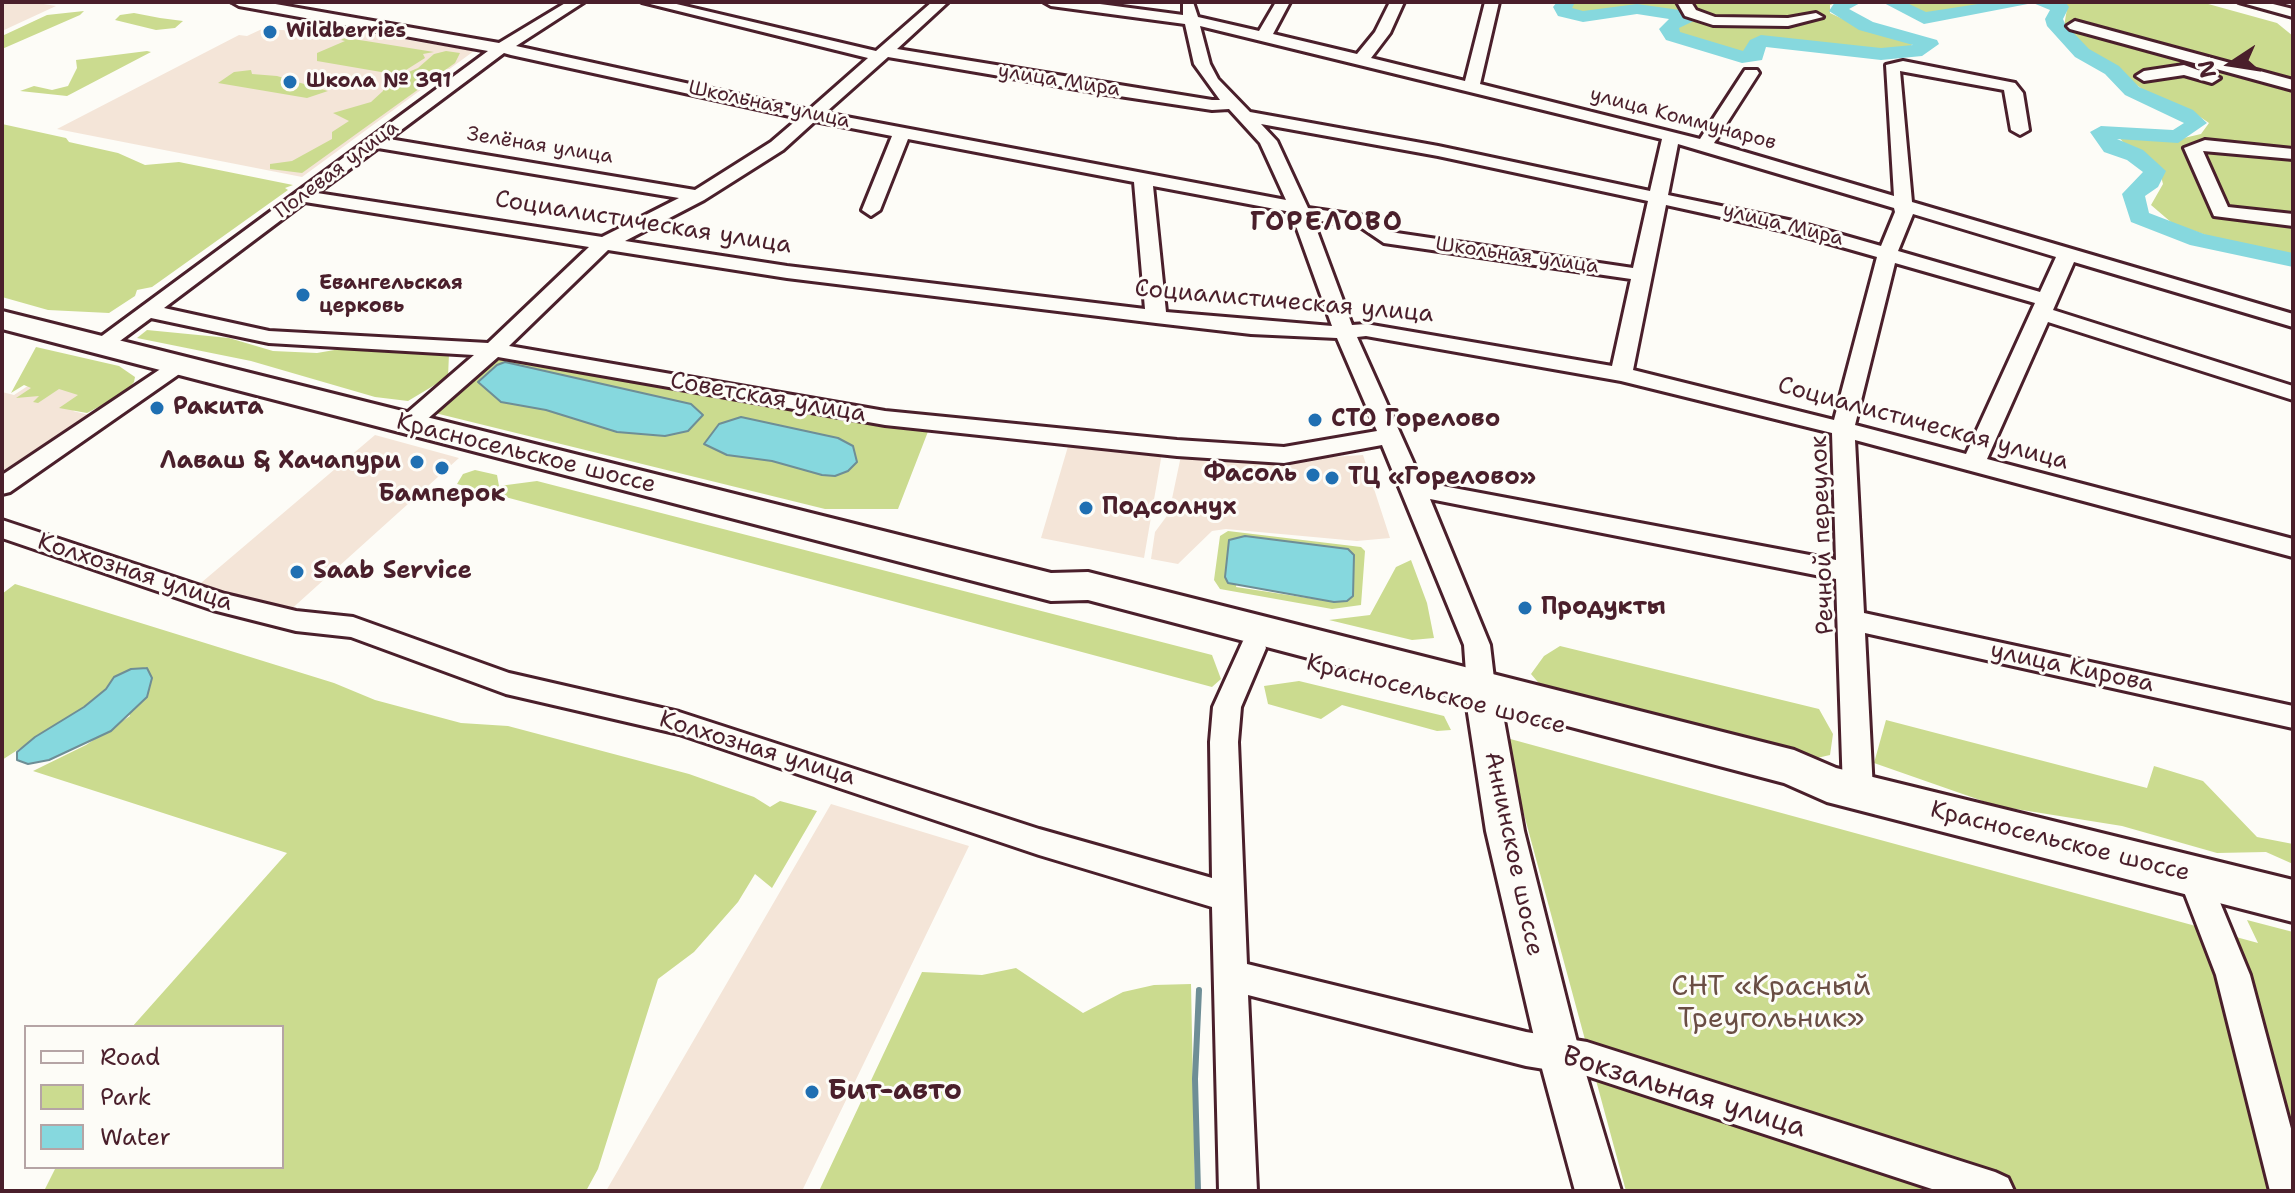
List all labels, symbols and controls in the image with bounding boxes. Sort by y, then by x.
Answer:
place label: Wildberries [286,20,406,44]
marker: Wildberries [261,23,279,41]
north arrow [2191,24,2271,104]
text: N [2191,58,2223,81]
street label: улица Мира [996,60,1122,102]
place label: Школа № 391 [306,70,451,94]
marker: Школа № 391 [281,73,299,91]
street label: Школьная улица [686,76,852,134]
street label: улица Коммунаров [1587,83,1779,155]
street label: Полевая улица [270,116,404,224]
street label: Зелёная улица [465,123,615,169]
street label: Социалистическая улица [493,185,793,261]
street label: улица Мира [1720,198,1846,252]
district label: ГОРЕЛОВО [1250,207,1404,239]
street label: Школьная улица [1434,233,1600,279]
place label: Евангельская церковь [319,272,463,319]
street label: Социалистическая улица [1133,275,1435,329]
marker: Евангельская церковь [294,286,312,304]
street label: Советская улица [668,367,868,429]
street label: Социалистическая улица [1774,371,2072,477]
place label: Ракита [173,394,264,422]
marker: Ракита [148,399,166,417]
place label: СТО Горелово [1331,406,1500,434]
street label: Красносельское шоссе [393,408,659,500]
marker: СТО Горелово [1306,411,1324,429]
street label: Речной переулок [1805,435,1841,635]
place label: Лаваш & Хачапури [160,448,401,476]
marker: Лаваш & Хачапури [408,453,426,471]
marker: Бамперок [433,459,451,477]
place label: Фасоль [1203,461,1297,489]
place label: ТЦ «Горелово» [1348,464,1536,492]
marker: Фасоль [1304,466,1322,484]
marker: ТЦ «Горелово» [1323,469,1341,487]
place label: Бамперок [379,481,505,509]
place label: Подсолнух [1102,494,1236,522]
marker: Подсолнух [1077,499,1095,517]
street label: Колхозная улица [34,528,236,618]
place label: Saab Service [313,558,472,586]
marker: Saab Service [288,563,306,581]
place label: Продукты [1541,594,1666,622]
marker: Продукты [1516,599,1534,617]
street label: улица Кирова [1988,637,2156,699]
street label: Красносельское шоссе [1303,649,1569,741]
street label: Колхозная улица [656,705,858,793]
street label: Аннинское шоссе [1477,749,1549,959]
street label: Красносельское шоссе [1927,796,2193,888]
park label: СНТ «Красный Треугольник» [1671,971,1871,1037]
legend [24,1025,284,1169]
street label: Вокзальная улица [1558,1040,1810,1146]
text: Road [100,1041,160,1073]
place label: Бит-авто [828,1075,962,1109]
text: Park [100,1081,152,1113]
marker: Бит-авто [803,1083,821,1101]
text: Water [100,1121,171,1153]

